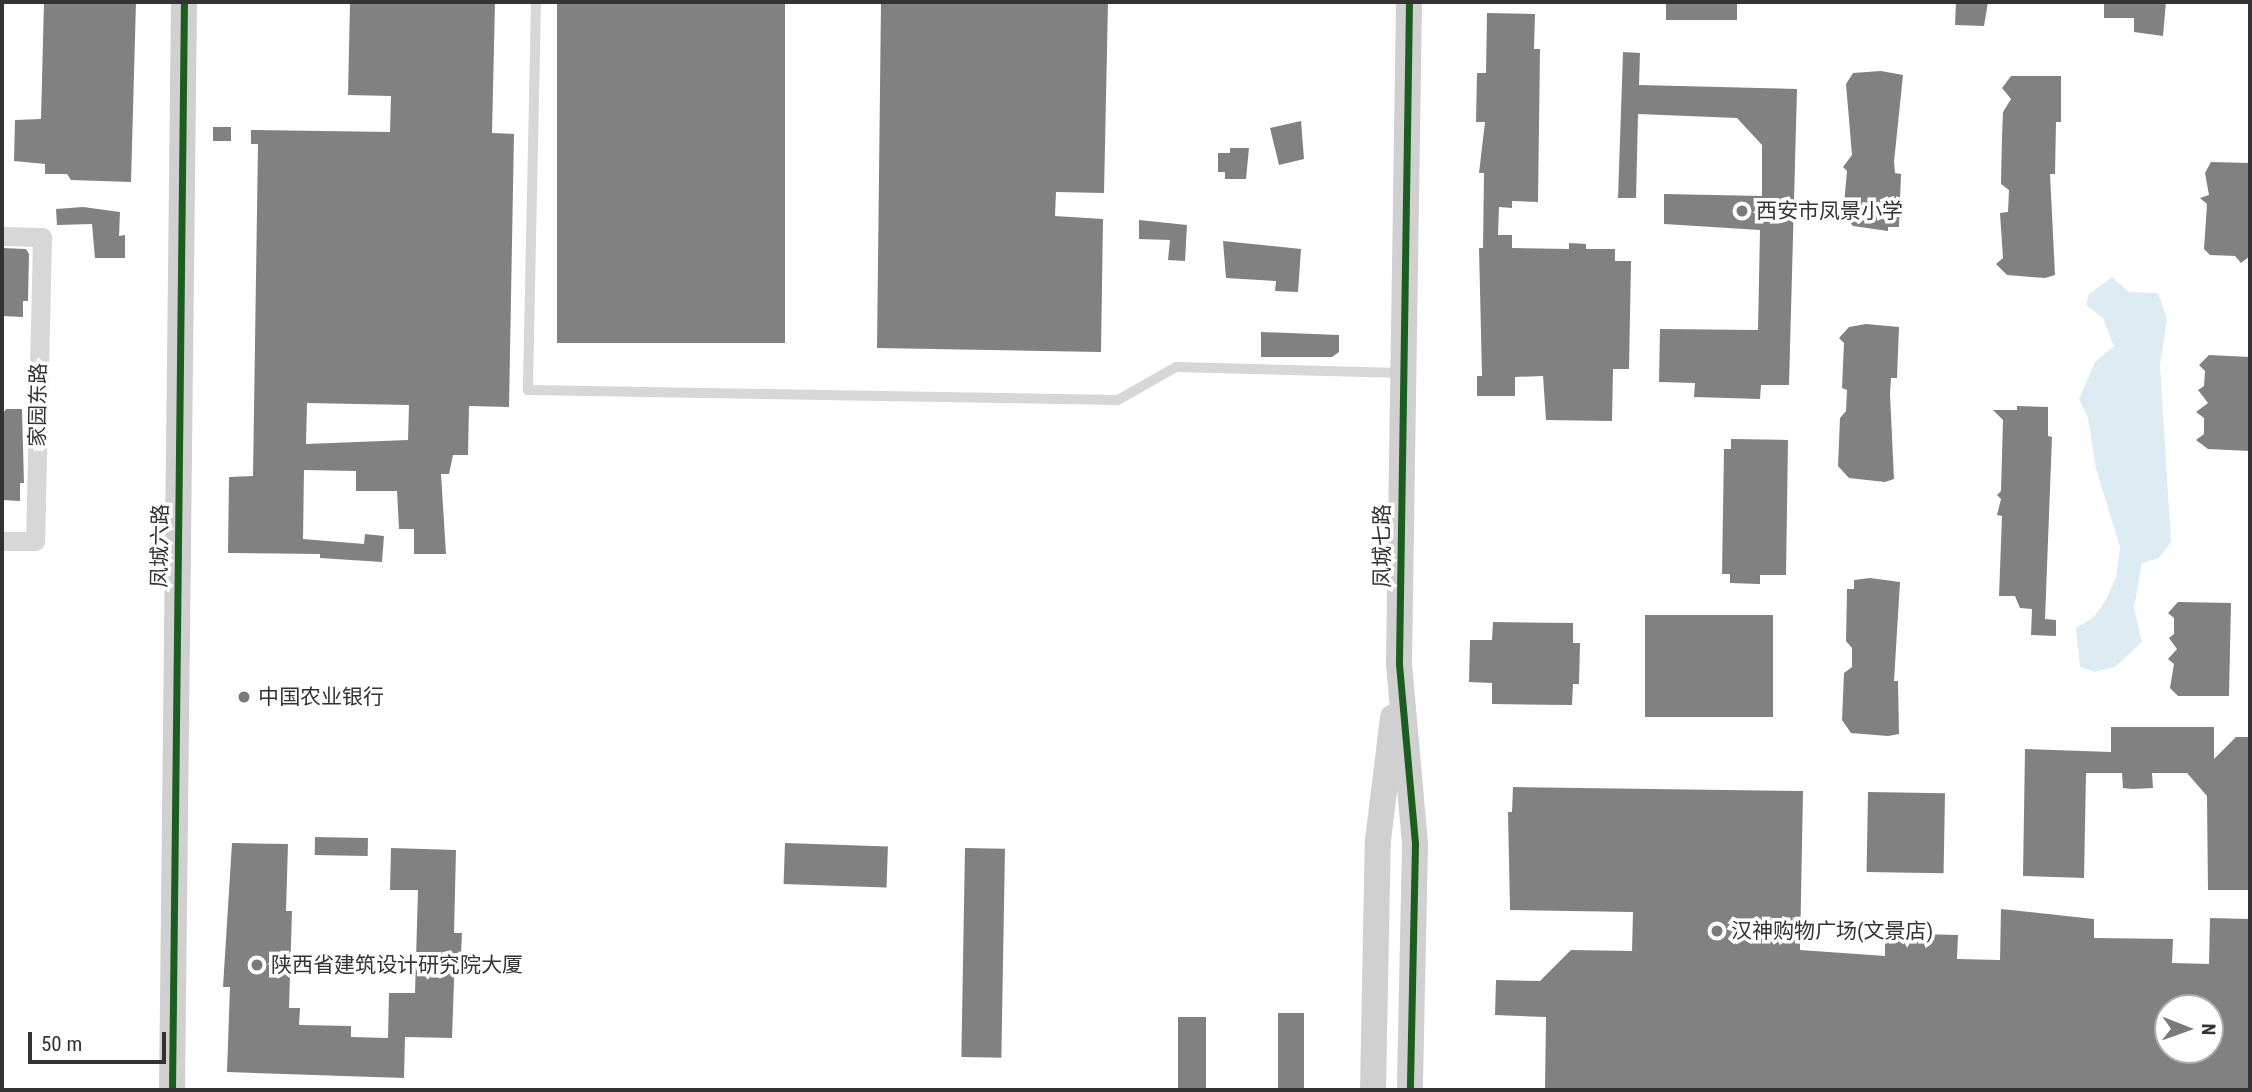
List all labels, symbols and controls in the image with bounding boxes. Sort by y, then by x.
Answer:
place label: 西安市凤景小学 [1756,198,1903,224]
marker: 西安市凤景小学 [1734,203,1750,219]
street label: 家园东路 [25,363,51,447]
street label: 凤城六路 [147,504,173,588]
street label: 凤城七路 [1369,504,1395,588]
place label: 中国农业银行 [258,684,384,710]
marker: 中国农业银行 [236,689,252,705]
place label: 汉神购物广场(文景店) [1731,918,1933,944]
marker: 汉神购物广场(文景店) [1709,923,1725,939]
place label: 陕西省建筑设计研究院大厦 [271,952,523,978]
marker: 陕西省建筑设计研究院大厦 [249,957,265,973]
north arrow [2154,994,2224,1064]
scale bar [32,1018,170,1062]
text: N [2197,1023,2220,1035]
text: 50 m [41,1032,82,1056]

